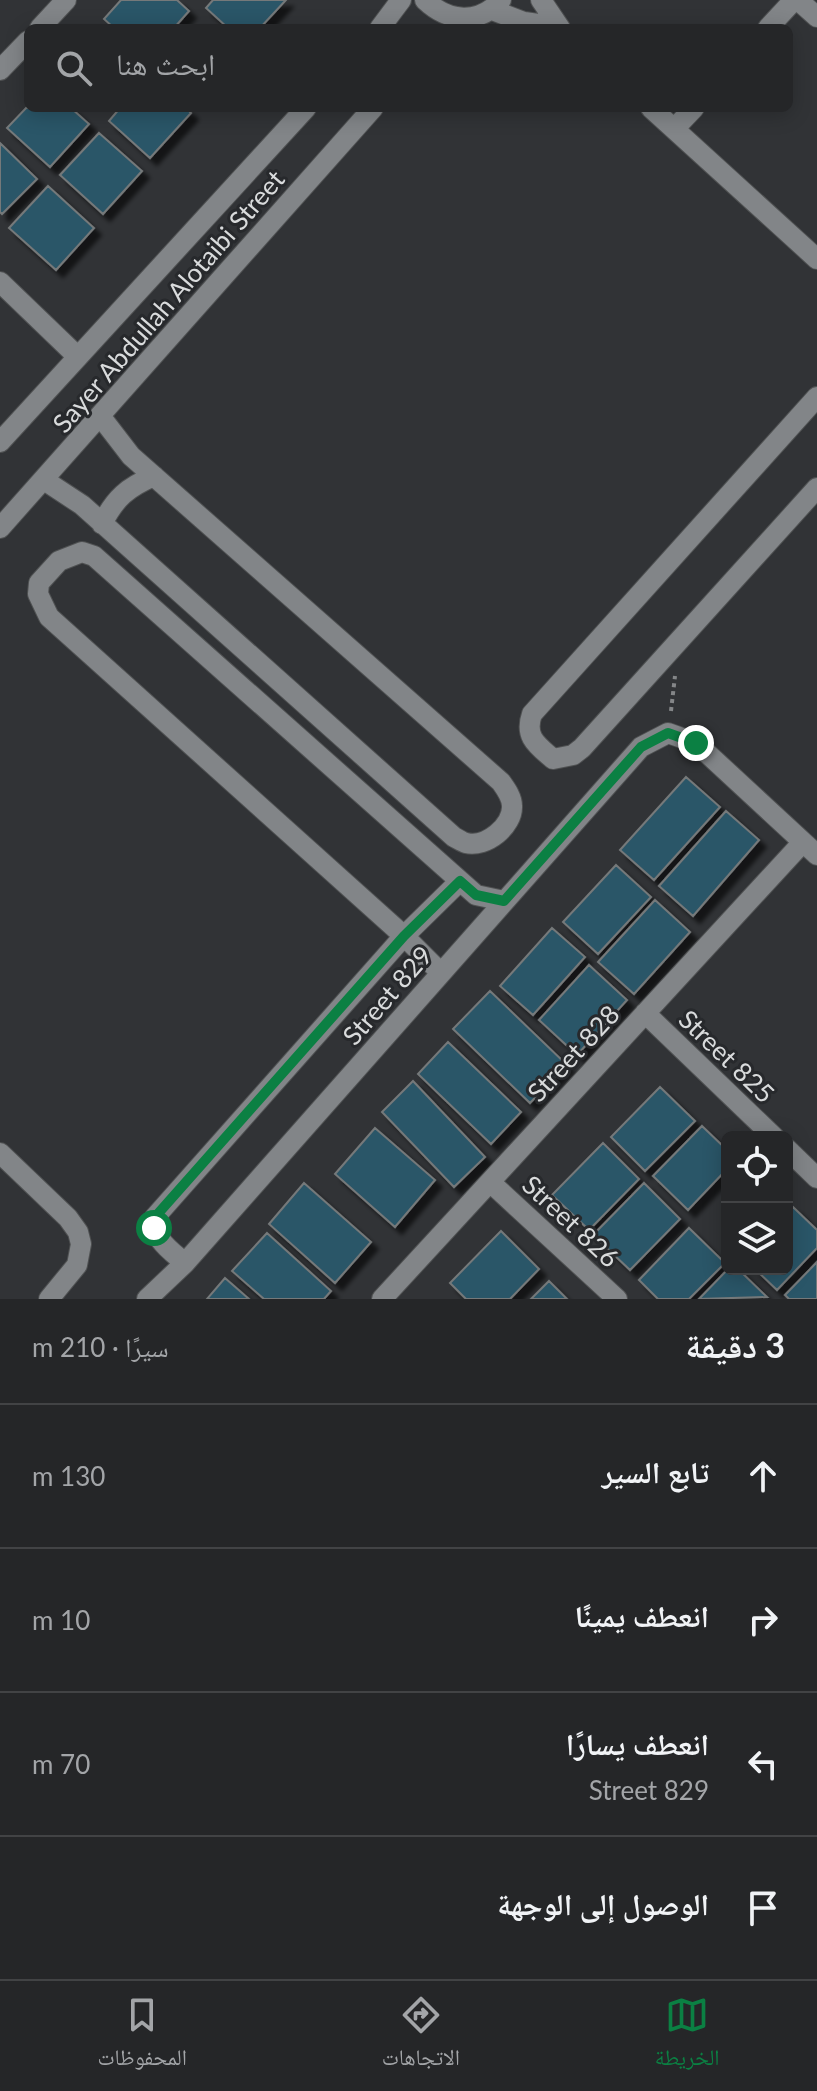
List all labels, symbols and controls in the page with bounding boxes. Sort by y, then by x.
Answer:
search box [24,24,793,112]
text: ابحث هنا [116,45,215,81]
icon: search [52,46,96,90]
street label: Sayer Abdullah Alotaibi Street [45,163,291,439]
route end [678,725,714,761]
street label: Street 829 [335,939,439,1051]
street label: Street 828 [520,998,626,1108]
street label: Street 825 [673,1003,781,1109]
map controls [721,1131,793,1275]
button: locate [721,1131,793,1203]
street label: Street 826 [516,1168,626,1274]
button: layers [721,1203,793,1275]
route start [136,1210,172,1246]
text: 3 دقيقة [686,1324,785,1365]
text: سيرًا · 210 m [32,1331,169,1363]
text: تابع السير [602,1453,709,1489]
icon: ahead [741,1454,785,1498]
text: 130 m [32,1460,105,1492]
text: انعطف يمينًا [574,1597,709,1633]
icon: right [741,1598,785,1642]
text: 10 m [32,1604,90,1636]
text: انعطف يسارًا [566,1725,709,1761]
icon: left [741,1742,785,1786]
text: 70 m [32,1748,90,1780]
text: Street 829 [589,1774,709,1806]
text: الوصول إلى الوجهة [497,1885,709,1921]
icon: arrive [741,1886,785,1930]
tab: المحفوظات [97,1993,187,2079]
tab: الاتجاهات [382,1993,460,2079]
tab: الخريطة [655,1993,720,2079]

